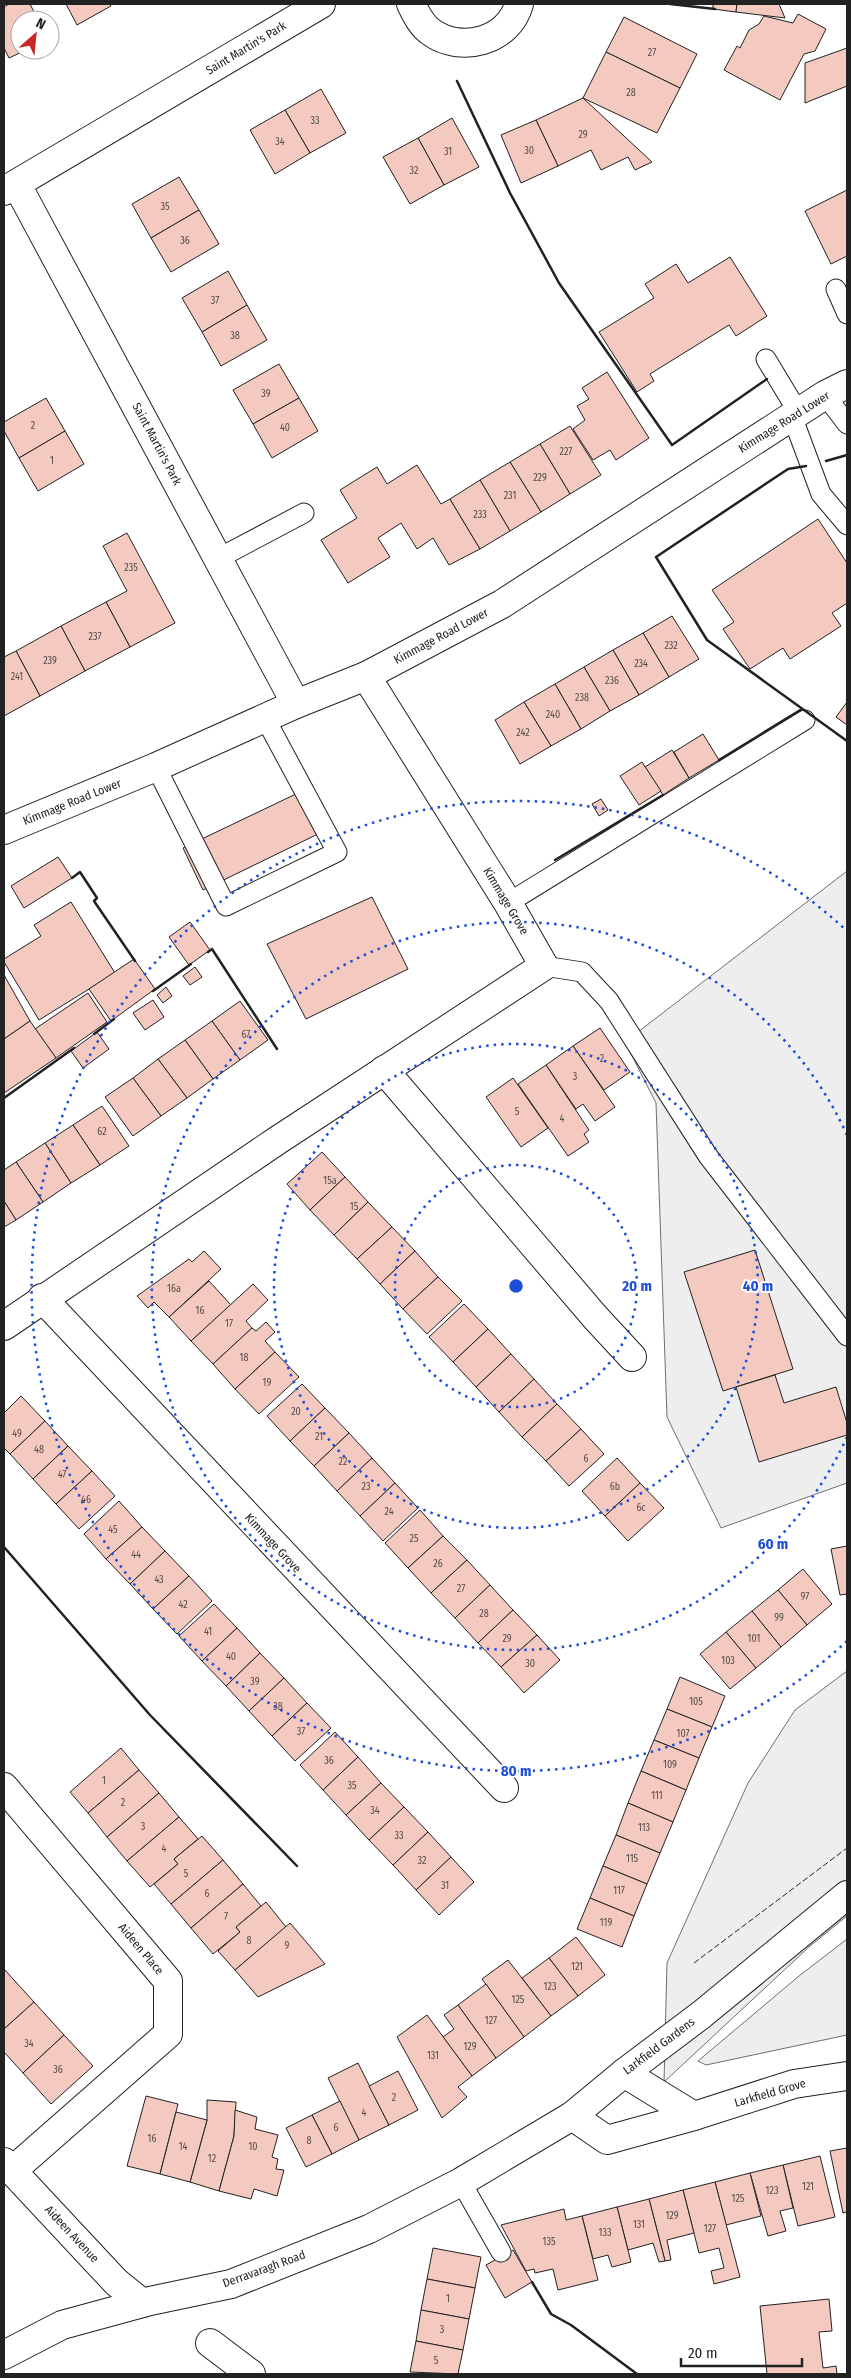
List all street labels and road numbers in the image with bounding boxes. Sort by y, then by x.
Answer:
street label: Saint Martin's Park [203,18,289,77]
street label: Kimmage Road Lower [736,388,833,456]
street label: Saint Martin's Park [129,400,185,488]
street label: Kimmage Road Lower [391,605,491,667]
street label: Kimmage Road Lower [21,776,124,828]
street label: Kimmage Grove [480,865,532,937]
street label: Kimmage Grove [242,1510,304,1576]
street label: Aideen Place [115,1920,167,1978]
street label: Larkfield Gardens [620,2015,698,2077]
street label: Larkfield Grove [733,2076,807,2110]
street label: Aideen Avenue [42,2203,102,2265]
street label: Derravaragh Road [221,2248,307,2290]

